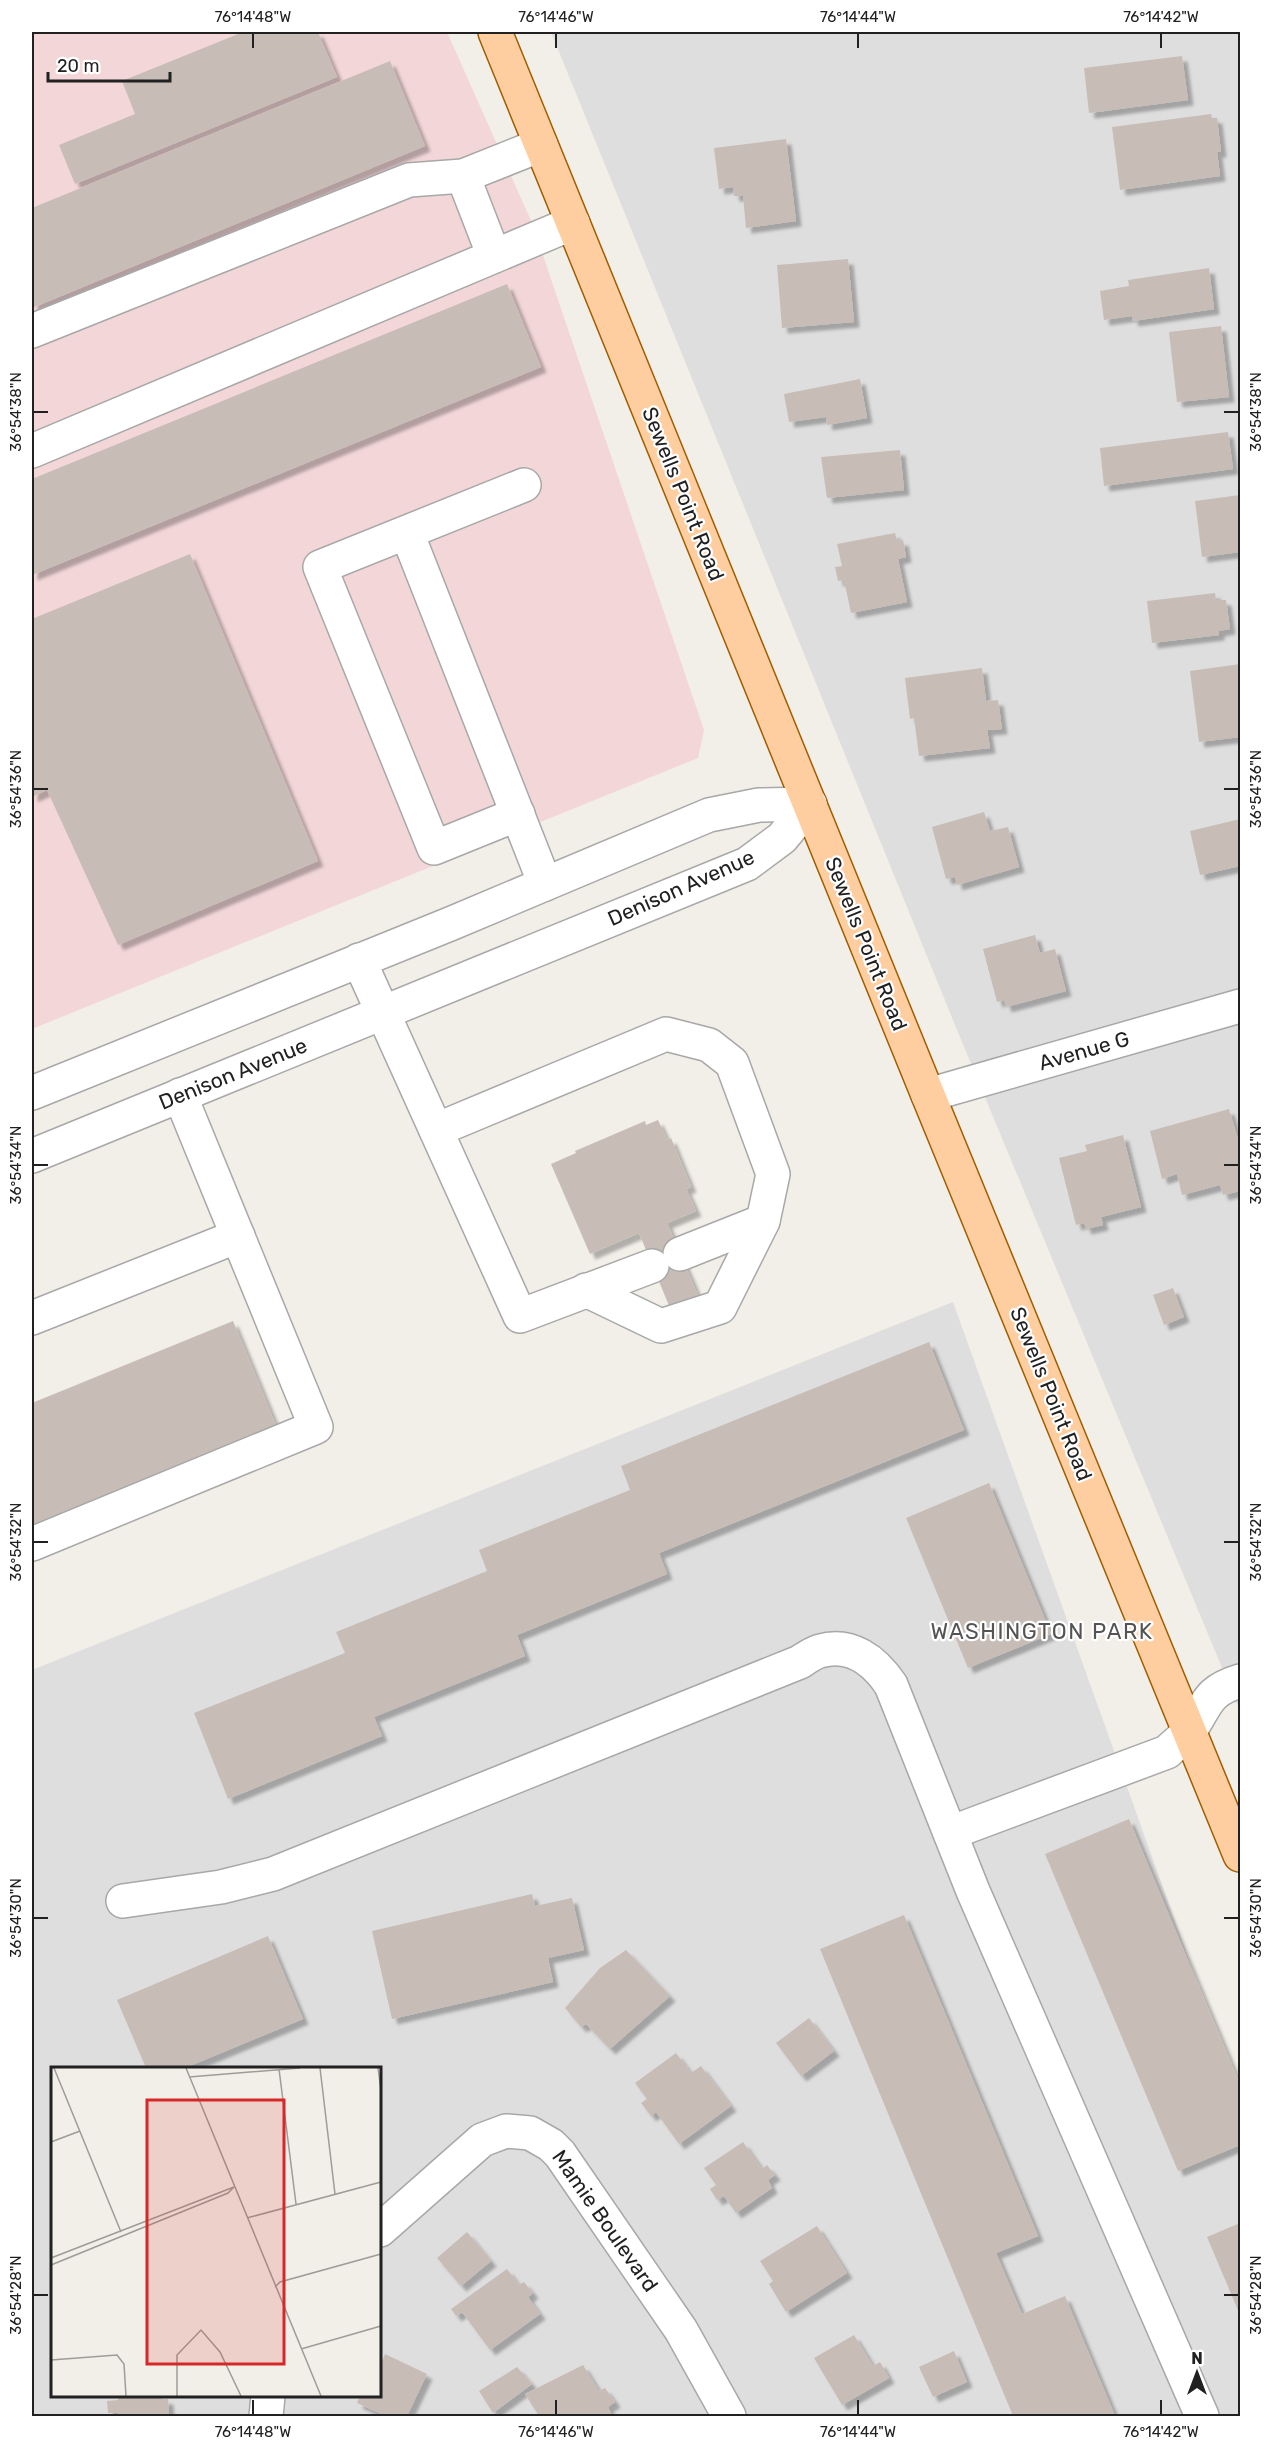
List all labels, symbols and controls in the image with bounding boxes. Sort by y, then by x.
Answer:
text: 76°14'48"W [215,8,291,26]
text: 76°14'46"W [518,8,594,26]
text: 76°14'44"W [820,8,896,26]
text: 76°14'42"W [1123,8,1199,26]
scale bar [48,45,170,83]
text: 20 m [57,55,99,77]
text: 36°54'38"N [7,372,25,452]
text: 36°54'38"N [1247,372,1265,452]
street label: Sewells Point Road [637,403,730,584]
text: 36°54'36"N [7,750,25,828]
text: 36°54'36"N [1247,750,1265,828]
street label: Denison Avenue [604,844,758,931]
street label: Sewells Point Road [820,853,913,1034]
street label: Avenue G [1036,1026,1132,1075]
street label: Denison Avenue [155,1032,311,1115]
text: 36°54'34"N [7,1125,25,1205]
text: 36°54'34"N [1247,1125,1265,1205]
street label: Sewells Point Road [1005,1303,1098,1484]
text: 36°54'32"N [7,1503,25,1581]
text: 36°54'32"N [1247,1503,1265,1581]
district label: WASHINGTON PARK [930,1618,1154,1645]
text: 36°54'30"N [7,1878,25,1958]
text: 36°54'30"N [1247,1878,1265,1958]
inset map [51,2067,381,2397]
street label: Mamie Boulevard [547,2145,664,2296]
text: 36°54'28"N [7,2255,25,2335]
text: 36°54'28"N [1247,2255,1265,2335]
north arrow [1167,2343,1227,2403]
text: N [1191,2349,1203,2368]
text: 76°14'48"W [215,2423,291,2441]
text: 76°14'46"W [518,2423,594,2441]
text: 76°14'44"W [820,2423,896,2441]
text: 76°14'42"W [1123,2423,1199,2441]

